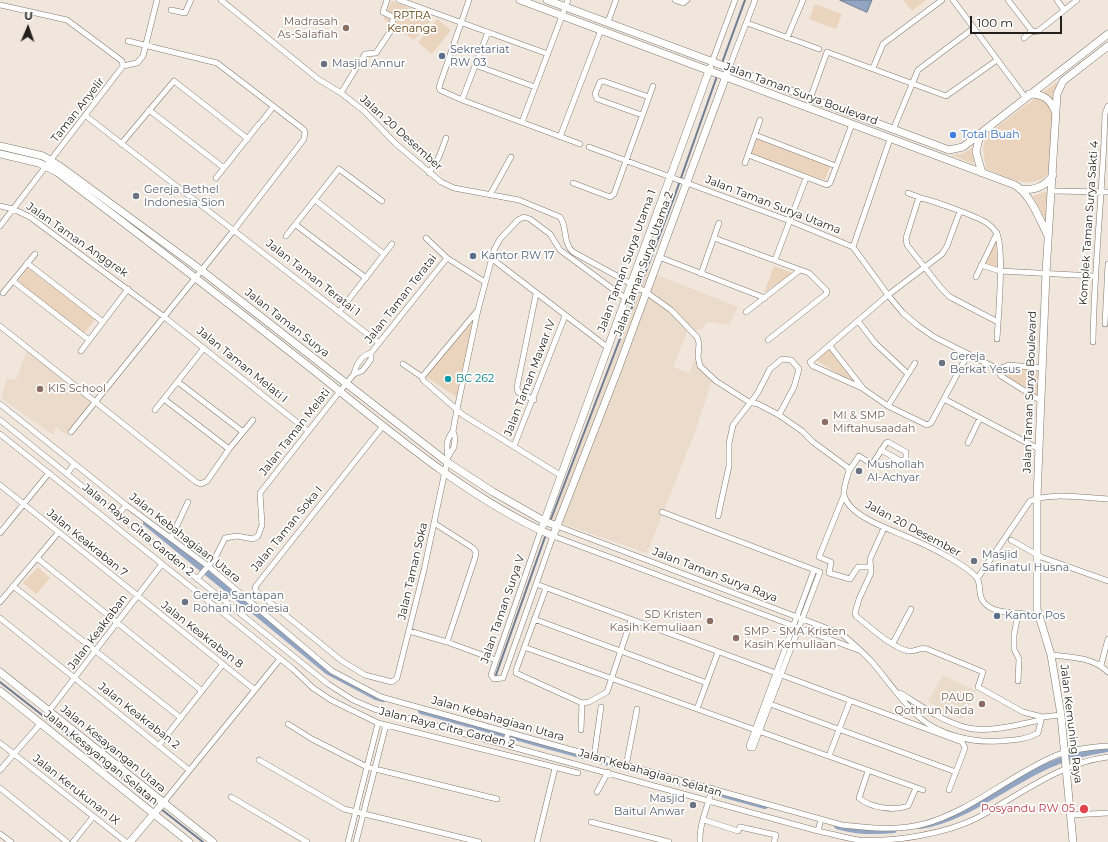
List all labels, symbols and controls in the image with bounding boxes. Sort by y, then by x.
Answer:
north arrow [8,8,48,48]
scale bar [972,8,1064,34]
text: U [24,9,33,23]
park label: RPTRA Kenanga [387,9,437,35]
place label: Madrasah As-Salafiah [277,15,338,41]
text: 100 m [977,15,1013,30]
marker: Madrasah As-Salafiah [341,23,351,33]
place label: Sekretariat RW 03 [450,43,510,69]
marker: Sekretariat RW 03 [437,51,447,61]
place label: Masjid Annur [332,57,405,71]
marker: Masjid Annur [319,59,329,69]
street label: Jalan Taman Surya Boulevard [722,60,880,128]
street label: Taman Anyelir [49,75,107,145]
street label: Jalan 20 Desember [357,93,445,173]
place label: Total Buah [961,128,1020,142]
marker: Total Buah [948,130,958,140]
street label: Komplek Taman Surya Sakti 4 [1077,140,1101,306]
street label: Jalan Taman Surya Utama [703,173,843,237]
place label: Gereja Bethel Indonesia Sion [144,183,225,209]
street label: Jalan Taman Surya Utama 1 [595,188,659,334]
street label: Jalan Taman Surya Utama 2 [612,190,676,338]
marker: Gereja Bethel Indonesia Sion [131,191,141,201]
street label: Jalan Taman Anggrek [24,200,130,280]
street label: Jalan Taman Teratai 1 [263,237,363,319]
place label: Kantor RW 17 [481,249,555,263]
marker: Kantor RW 17 [468,251,478,261]
street label: Jalan Taman Teratai [362,252,440,346]
street label: Jalan Taman Surya [242,286,332,360]
street label: Jalan Taman Surya Boulevard [1021,311,1039,473]
street label: Jalan Taman Mawar IV [502,318,558,438]
street label: Jalan Taman Melati I [194,324,290,406]
place label: Gereja Berkat Yesus [950,350,1021,376]
marker: Gereja Berkat Yesus [937,358,947,368]
place label: BC 262 [456,372,494,386]
marker: BC 262 [443,374,453,384]
place label: KIS School [48,382,106,396]
marker: KIS School [35,384,45,394]
street label: Jalan Taman Melati [257,386,333,478]
place label: MI & SMP Miftahusaadah [833,409,915,435]
marker: MI & SMP Miftahusaadah [820,417,830,427]
place label: Mushollah Al-Achyar [867,458,924,484]
marker: Mushollah Al-Achyar [854,466,864,476]
street label: Jalan Raya Citra Garden 2 [80,481,196,579]
street label: Jalan Taman Soka I [249,484,325,574]
street label: Jalan Kebahagiaan Utara [127,490,243,586]
street label: Jalan 20 Desember [863,498,963,560]
street label: Jalan Keakraban 7 [44,506,130,580]
street label: Jalan Taman Soka [395,521,431,621]
street label: Jalan Taman Surya Raya [651,545,779,605]
place label: Masjid Safinatul Husna [982,548,1069,574]
street label: Jalan Taman Surya V [478,553,528,665]
marker: Masjid Safinatul Husna [969,556,979,566]
place label: Gereja Santapan Rohani Indonesia [193,589,289,615]
street label: Jalan Keakraban [65,592,131,672]
marker: Gereja Santapan Rohani Indonesia [180,597,190,607]
street label: Jalan Keakraban 8 [158,599,246,671]
place label: SD Kristen Kasih Kemuliaan [610,608,702,634]
place label: Kantor Pos [1005,609,1065,623]
marker: Kantor Pos [992,611,1002,621]
marker: SD Kristen Kasih Kemuliaan [705,616,715,626]
place label: SMP - SMA Kristen Kasih Kemuliaan [744,625,846,651]
marker: SMP - SMA Kristen Kasih Kemuliaan [731,633,741,643]
street label: Jalan Kemuning Raya [1057,664,1085,784]
street label: Jalan Keakraban 2 [96,680,182,752]
place label: PAUD Qothrun Nada [894,691,974,717]
street label: Jalan Kebahagiaan Utara [430,694,566,744]
marker: PAUD Qothrun Nada [977,699,987,709]
street label: Jalan Kesayangan Utara [58,702,168,796]
street label: Jalan Raya Citra Garden 2 [378,705,516,751]
street label: Jalan Kesayangan Selatan [41,708,161,808]
street label: Jalan Kebahagiaan Selatan [577,746,723,800]
street label: Jalan Kerukunan IX [30,752,122,828]
place label: Masjid Baitul Anwar [614,792,685,818]
marker: Masjid Baitul Anwar [688,800,698,810]
place label: Posyandu RW 05 [981,802,1075,816]
marker: Posyandu RW 05 [1078,803,1090,815]

